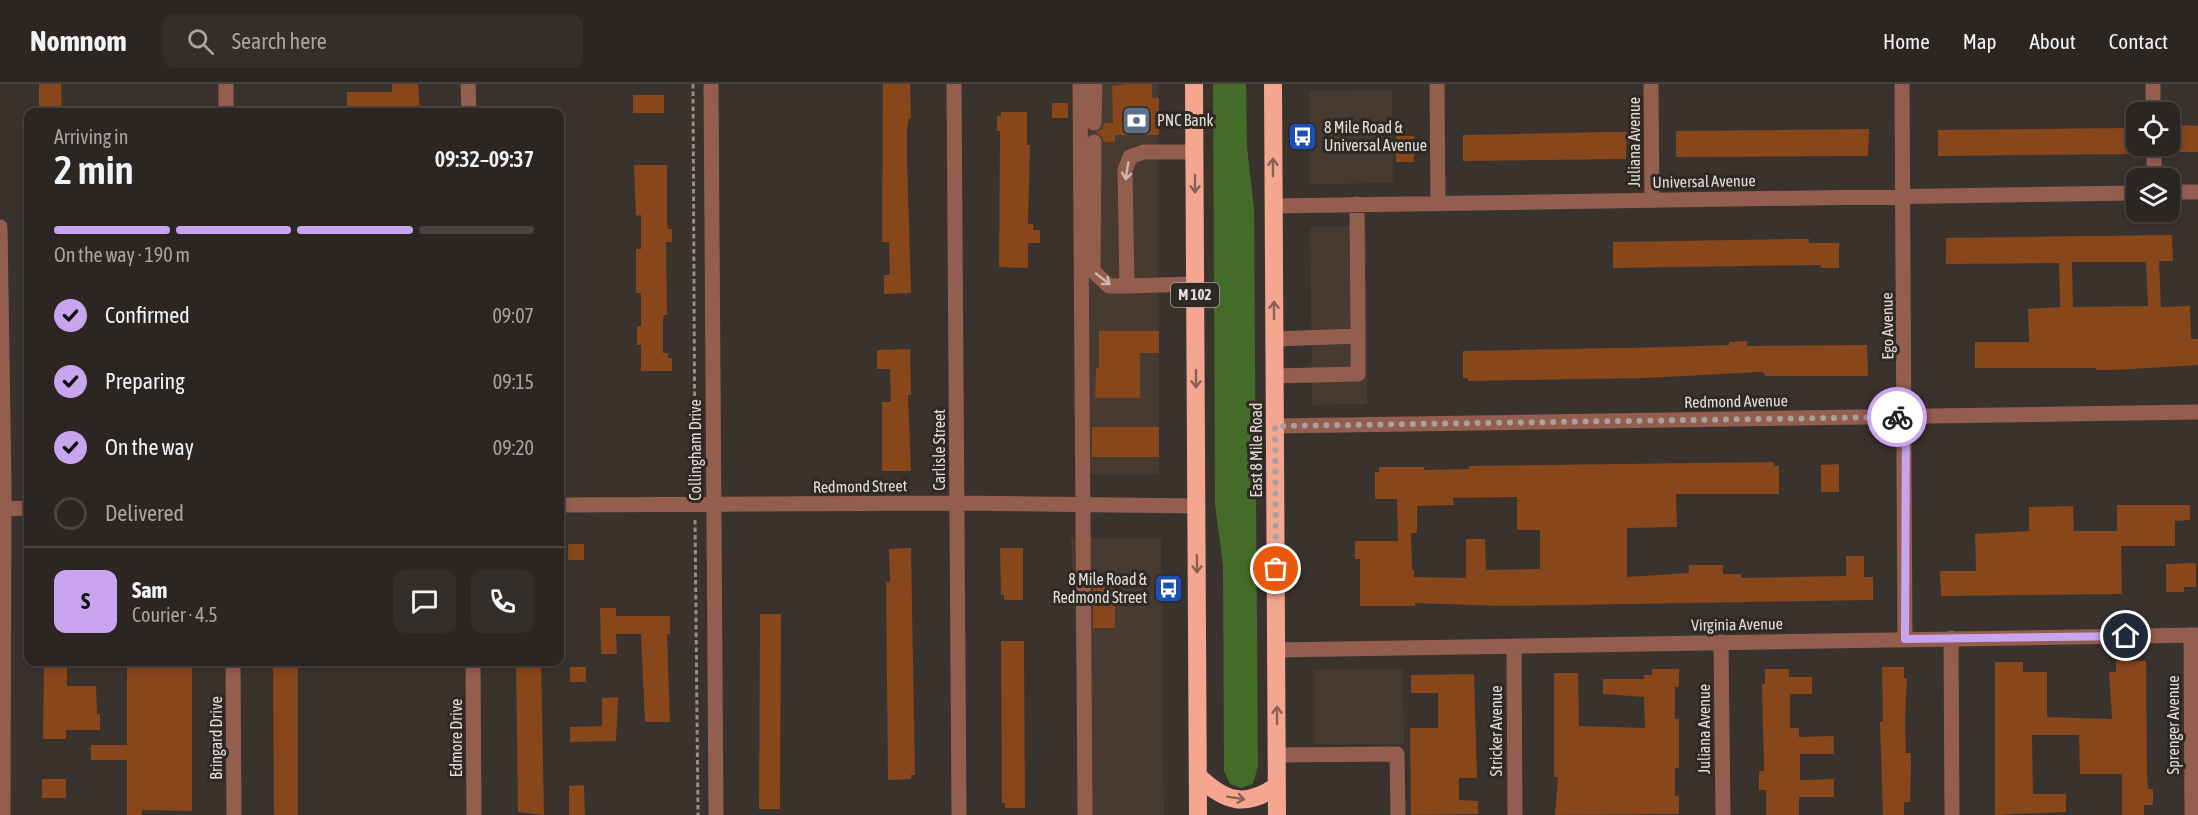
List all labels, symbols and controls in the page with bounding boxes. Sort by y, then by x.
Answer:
search box [163,14,583,68]
text: Nomnom [30,25,127,57]
icon: search [184,25,217,58]
text: Search here [232,28,327,54]
text: Home [1883,29,1930,53]
text: Map [1963,29,1997,53]
text: About [2030,29,2076,53]
text: Contact [2109,29,2168,53]
street label: Juliana Avenue [1625,97,1643,187]
map controls [2126,102,2180,222]
button: locate [2126,102,2180,156]
bank icon: PNC Bank [1120,104,1152,136]
place label: PNC Bank [1157,111,1214,129]
place label: 8 Mile Road & Universal Avenue [1324,118,1427,154]
bus stop icon: 8 Mile Road & Universal Avenue [1287,120,1319,152]
text: Arriving in [54,125,128,148]
text: 09:32–09:37 [435,146,534,172]
text: 2 min [54,148,134,192]
one-way arrow [1267,157,1279,177]
one-way arrow [1122,161,1133,180]
button: layers [2126,168,2180,222]
street label: Universal Avenue [1652,171,1756,191]
one-way arrow [1189,174,1200,194]
text: On the way · 190 m [54,243,190,266]
one-way arrow [1095,273,1111,286]
road number: M 102 [1171,283,1219,307]
street label: Ego Avenue [1877,292,1898,360]
icon: check [54,299,87,332]
one-way arrow [1268,300,1280,320]
text: Confirmed [105,302,190,328]
text: 09:07 [492,304,534,327]
icon: check [54,365,87,398]
text: Preparing [105,368,185,394]
one-way arrow [1190,369,1202,389]
text: 09:15 [493,370,534,393]
courier [1867,387,1927,447]
street label: Redmond Avenue [1684,391,1788,411]
street label: Collingham Drive [686,399,705,501]
icon: bike [1881,401,1914,434]
street label: East 8 Mile Road [1247,403,1265,497]
street label: Carlisle Street [930,409,948,491]
icon: check [54,431,87,464]
text: On the way [105,434,194,460]
text: 09:20 [493,436,534,459]
street label: Redmond Street [813,476,908,496]
text: Delivered [105,500,184,526]
pin [1250,543,1301,594]
icon: bag [1259,552,1292,585]
one-way arrow [1191,554,1203,574]
button: chat [393,570,456,633]
button: phone [471,570,534,633]
place label: 8 Mile Road & Redmond Street [1053,570,1148,606]
bus stop icon: 8 Mile Road & Redmond Street [1152,572,1184,604]
text: Sam [132,577,167,603]
text: S [81,588,90,614]
text: Courier · 4.5 [132,603,218,626]
pin [2100,610,2151,661]
street label: Virginia Avenue [1691,614,1783,635]
icon: home [2109,619,2142,652]
street label: Sprenger Avenue [2164,675,2183,775]
street label: Juliana Avenue [1695,684,1713,774]
street label: Stricker Avenue [1487,686,1505,776]
street label: Bringard Drive [207,696,226,780]
street label: Edmore Drive [447,699,465,777]
one-way arrow [1271,705,1283,725]
one-way arrow [1225,793,1245,804]

